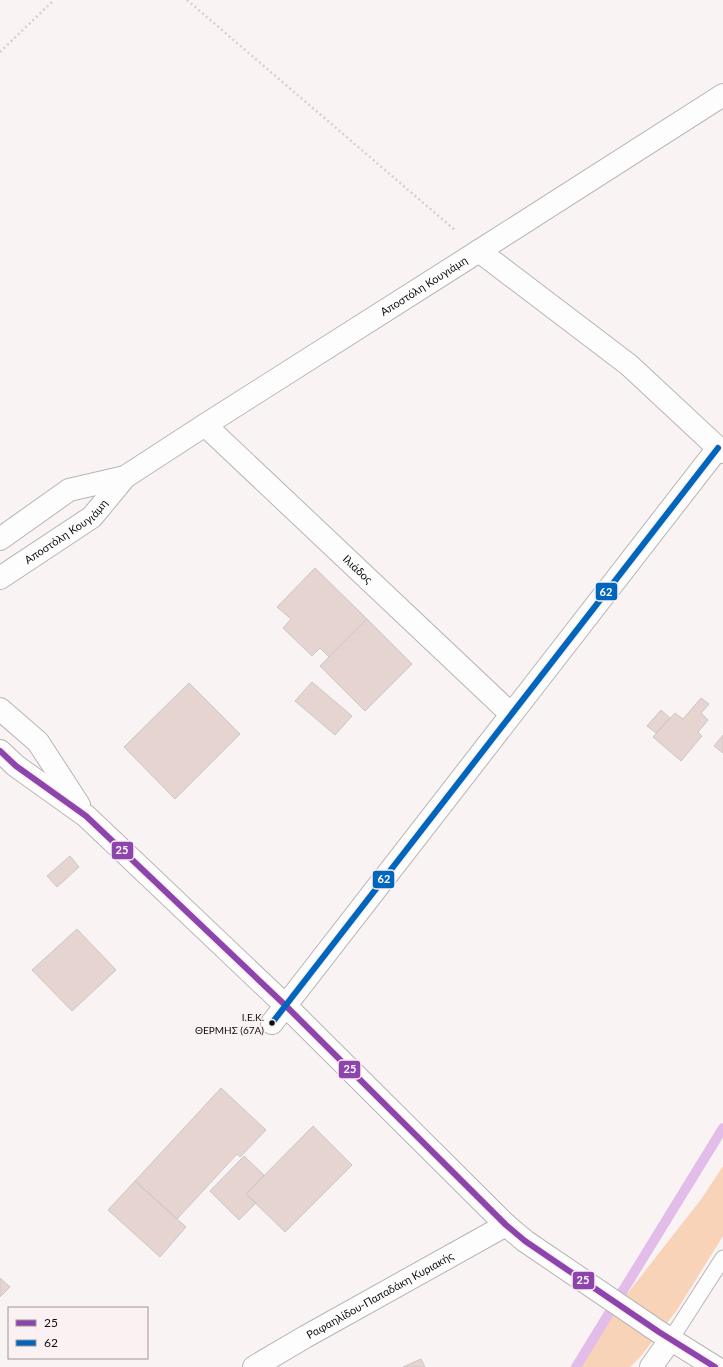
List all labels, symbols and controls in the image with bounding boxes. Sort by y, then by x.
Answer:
street label: Αποστόλη Κουγιάμη [378,253,470,318]
street label: Αποστόλη Κουγιάμη [22,496,110,566]
street label: Ιλιάδος [341,552,375,586]
line badge: 62 [595,582,618,601]
text: 62 [600,585,612,598]
line badge: 25 [111,841,134,860]
text: 25 [116,843,128,856]
line badge: 62 [372,870,395,889]
text: 62 [378,872,390,885]
place label: Ι.Ε.Κ. ΘΕΡΜΗΣ (67Α) [195,1011,264,1036]
marker: Ι.Ε.Κ. ΘΕΡΜΗΣ (67Α) [267,1018,277,1028]
line badge: 25 [338,1060,361,1079]
text: 25 [344,1062,356,1075]
street label: Ραφαηλίδου-Παπαδάκη Κυριακής [304,1249,456,1341]
line badge: 25 [572,1271,595,1290]
text: 25 [577,1273,589,1286]
legend [8,1307,148,1359]
text: 25 [44,1315,58,1330]
text: 62 [44,1335,58,1350]

